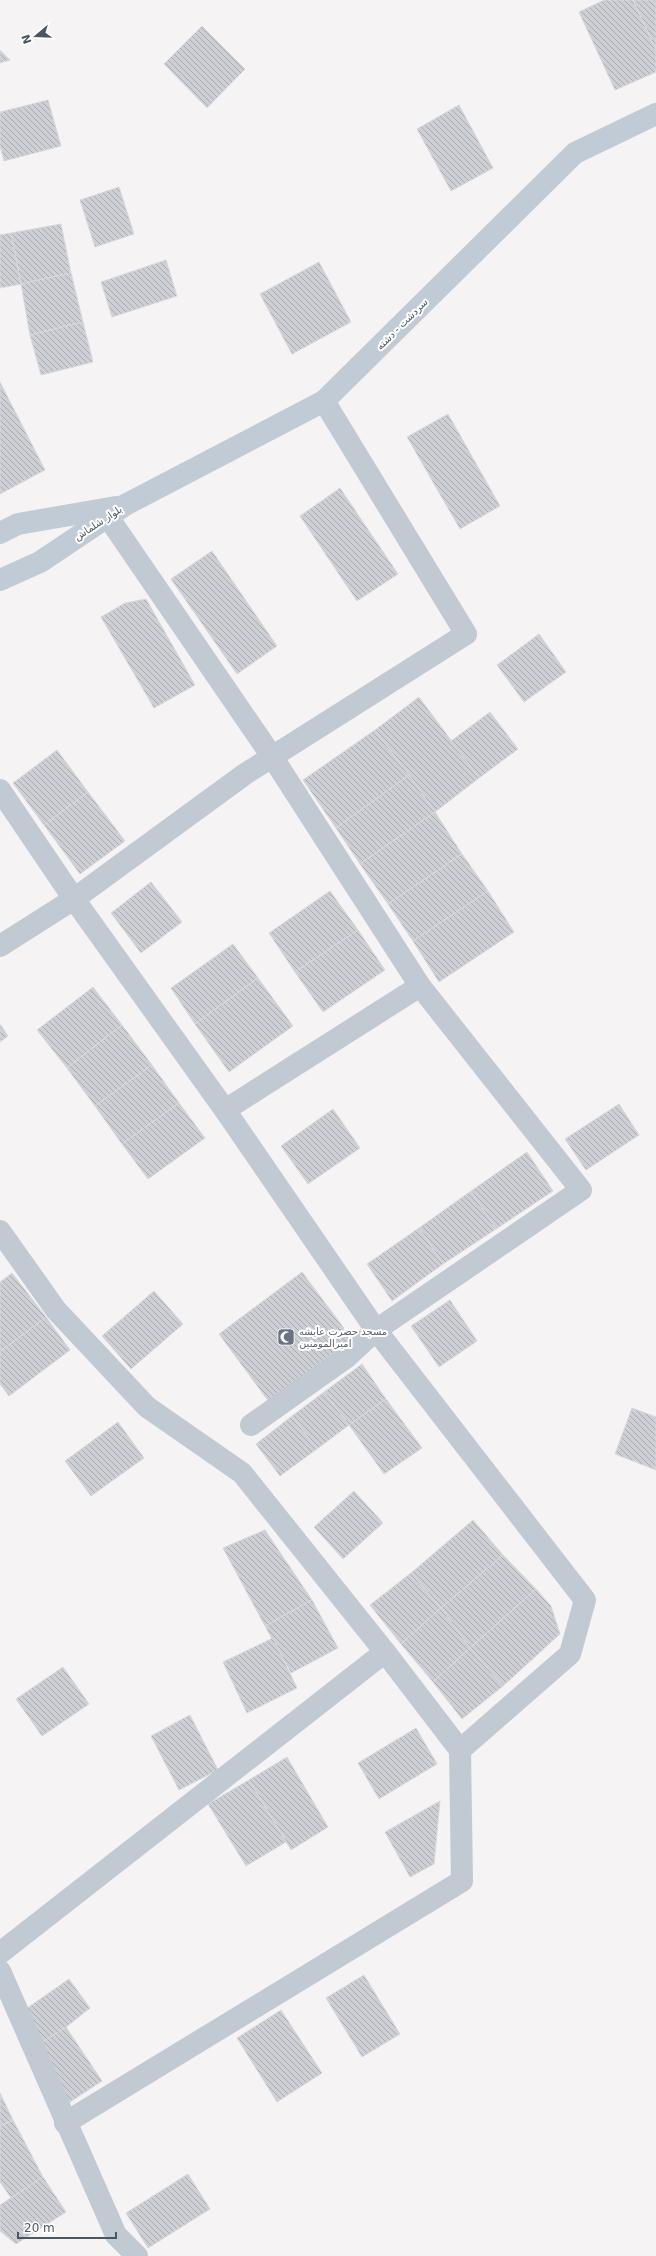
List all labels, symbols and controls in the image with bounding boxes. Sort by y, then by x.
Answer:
north arrow [16,16,56,56]
text: N [19,33,35,46]
street label: سردشت - دشته [374,296,430,352]
street label: بلوار شلماش [72,503,124,543]
place label: مسجد حضرت عایشه امیرالمومنین [299,1326,387,1349]
mosque icon: مسجد حضرت عایشه امیرالمومنین [276,1327,296,1347]
scale bar [18,2214,116,2240]
text: 20 m [24,2221,55,2235]

